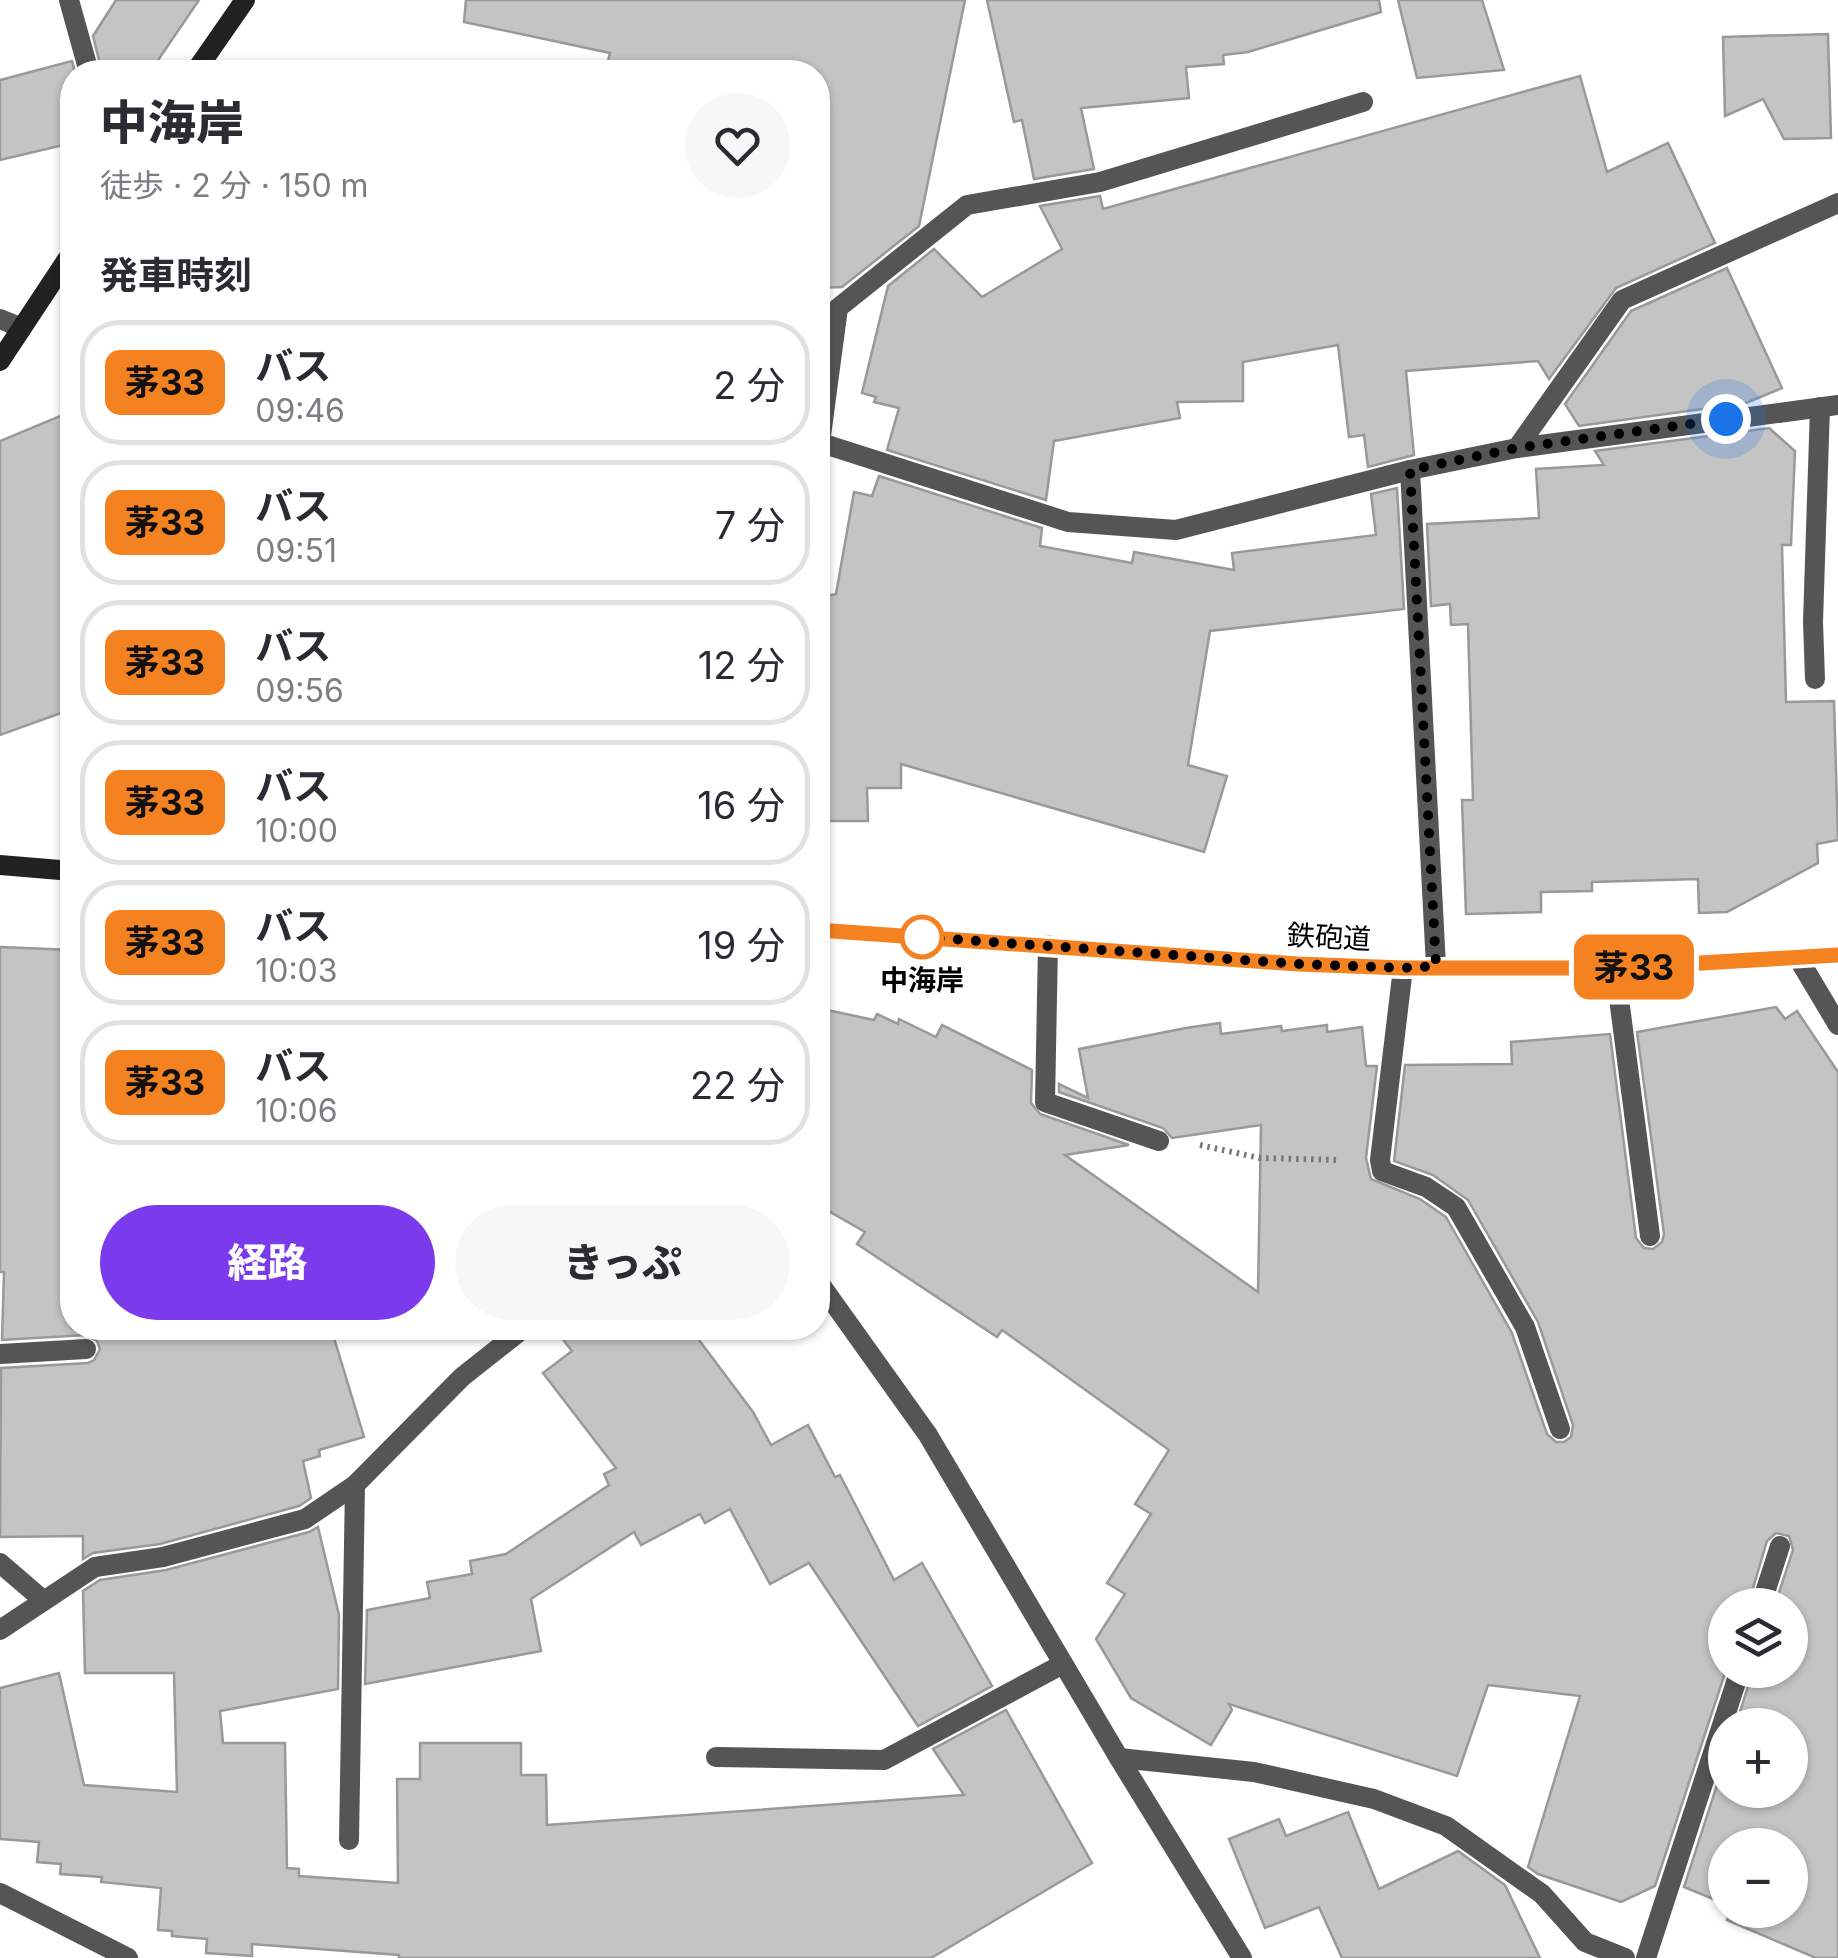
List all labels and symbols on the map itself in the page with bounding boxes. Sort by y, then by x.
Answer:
your location [1701,394,1751,444]
marker: 中海岸 [901,916,943,958]
street label: 鉄砲道 [1286,918,1372,956]
line badge: 茅33 [1576,934,1692,1000]
place label: 中海岸 [880,963,964,997]

